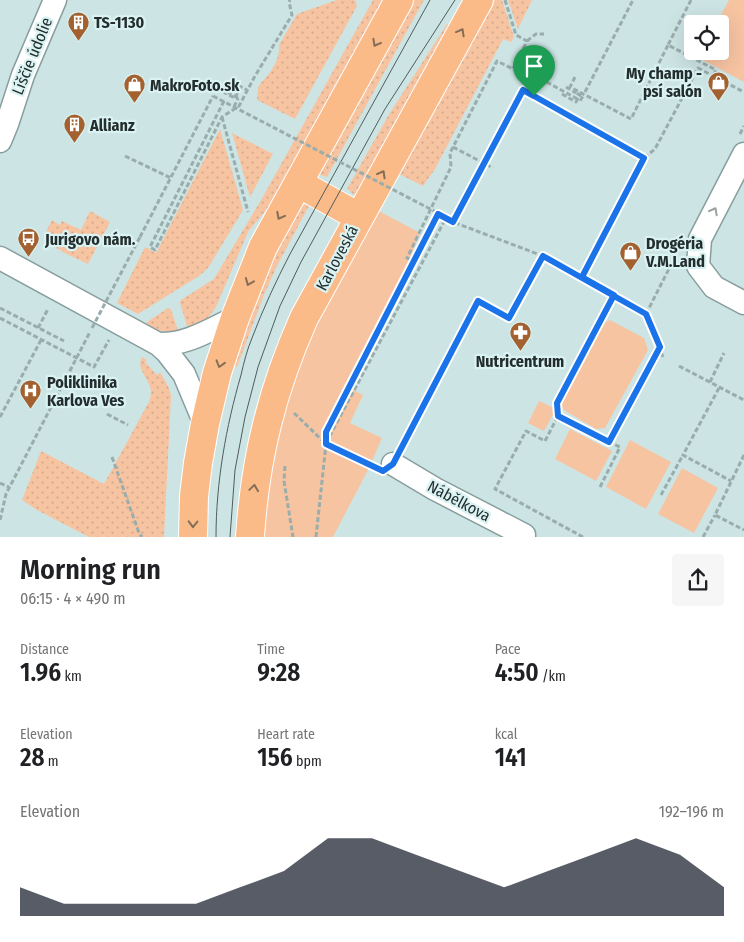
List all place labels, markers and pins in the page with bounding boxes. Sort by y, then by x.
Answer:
building icon: TS-1130 [66,10,90,41]
place label: TS-1130 [94,13,145,32]
pin [513,45,555,96]
place label: My champ - psí salón [626,64,702,101]
shop icon: My champ - psí salón [706,70,730,101]
shop icon: MakroFoto.sk [122,73,146,104]
place label: MakroFoto.sk [150,76,240,95]
building icon: Allianz [62,113,86,144]
place label: Allianz [89,116,135,135]
bus stop icon: Jurigovo nám. [17,227,41,258]
place label: Jurigovo nám. [44,230,136,249]
place label: Drogéria V.M.Land [645,234,705,271]
shop icon: Drogéria V.M.Land [618,240,642,271]
pharmacy icon: Nutricentrum [508,320,532,351]
place label: Nutricentrum [476,352,564,371]
place label: Poliklinika Karlova Ves [47,373,124,410]
hospital icon: Poliklinika Karlova Ves [19,379,43,410]

